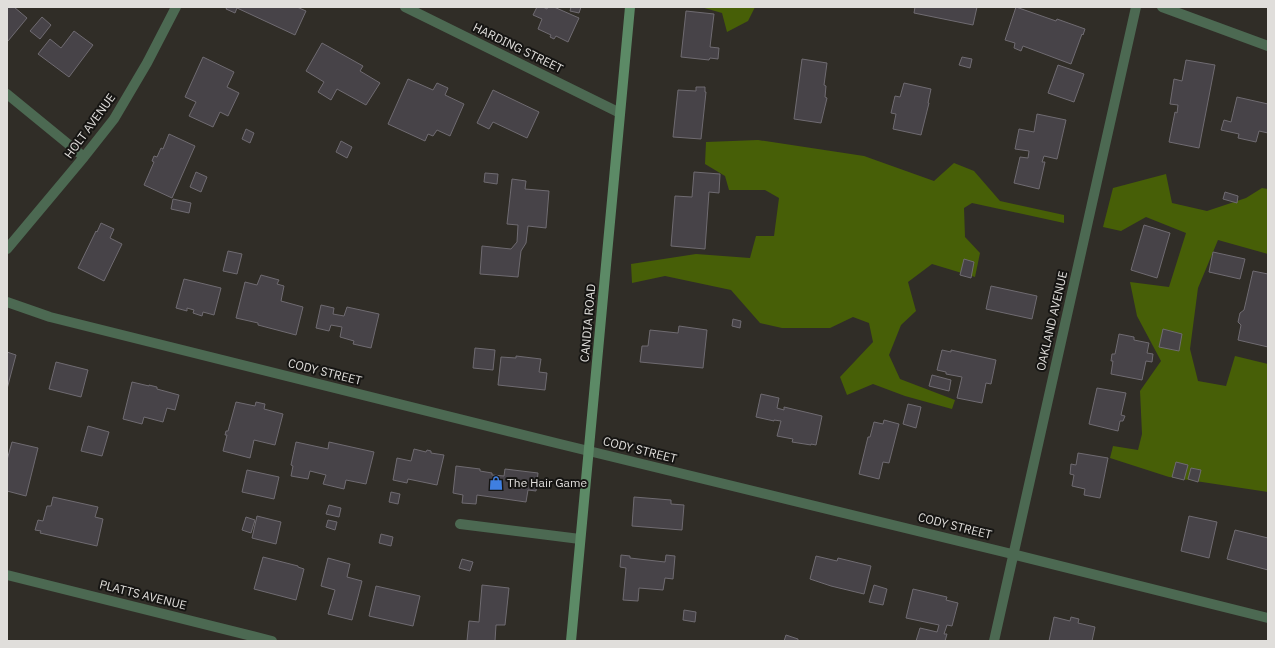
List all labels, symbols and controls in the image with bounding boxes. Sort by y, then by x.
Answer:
street label: HARDING STREET [471,19,566,76]
street label: HOLT AVENUE [61,90,118,161]
street label: OAKLAND AVENUE [1033,269,1070,372]
street label: CANDIA ROAD [577,283,598,363]
street label: CODY STREET [287,355,364,388]
street label: CODY STREET [602,433,679,466]
shop icon: The Hair Game [488,475,504,491]
place label: The Hair Game [507,475,587,490]
street label: CODY STREET [917,509,994,542]
street label: PLATTS AVENUE [98,576,188,613]

